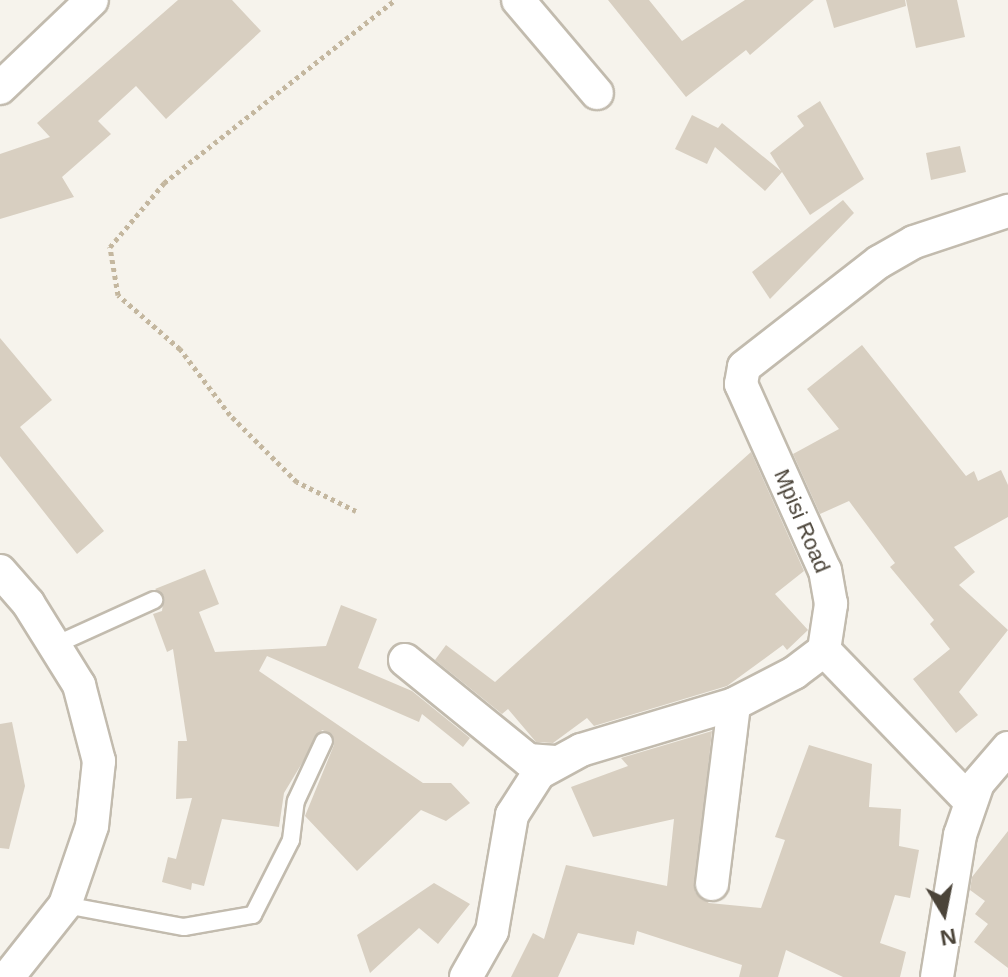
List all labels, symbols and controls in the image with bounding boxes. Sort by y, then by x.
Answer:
street label: Mpisi Road [768,465,836,577]
north arrow [904,873,984,953]
text: N [938,923,958,951]

